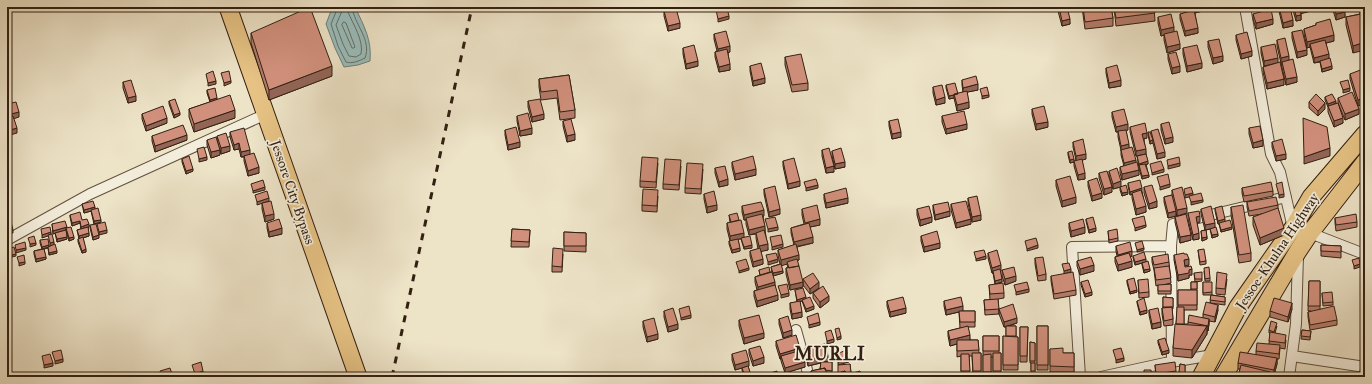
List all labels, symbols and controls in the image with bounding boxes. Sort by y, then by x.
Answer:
street label: Jessore City Bypass [265,136,318,247]
street label: Jessoe-Khulna Highway [1231,189,1324,315]
district label: MURLI [794,343,866,365]

